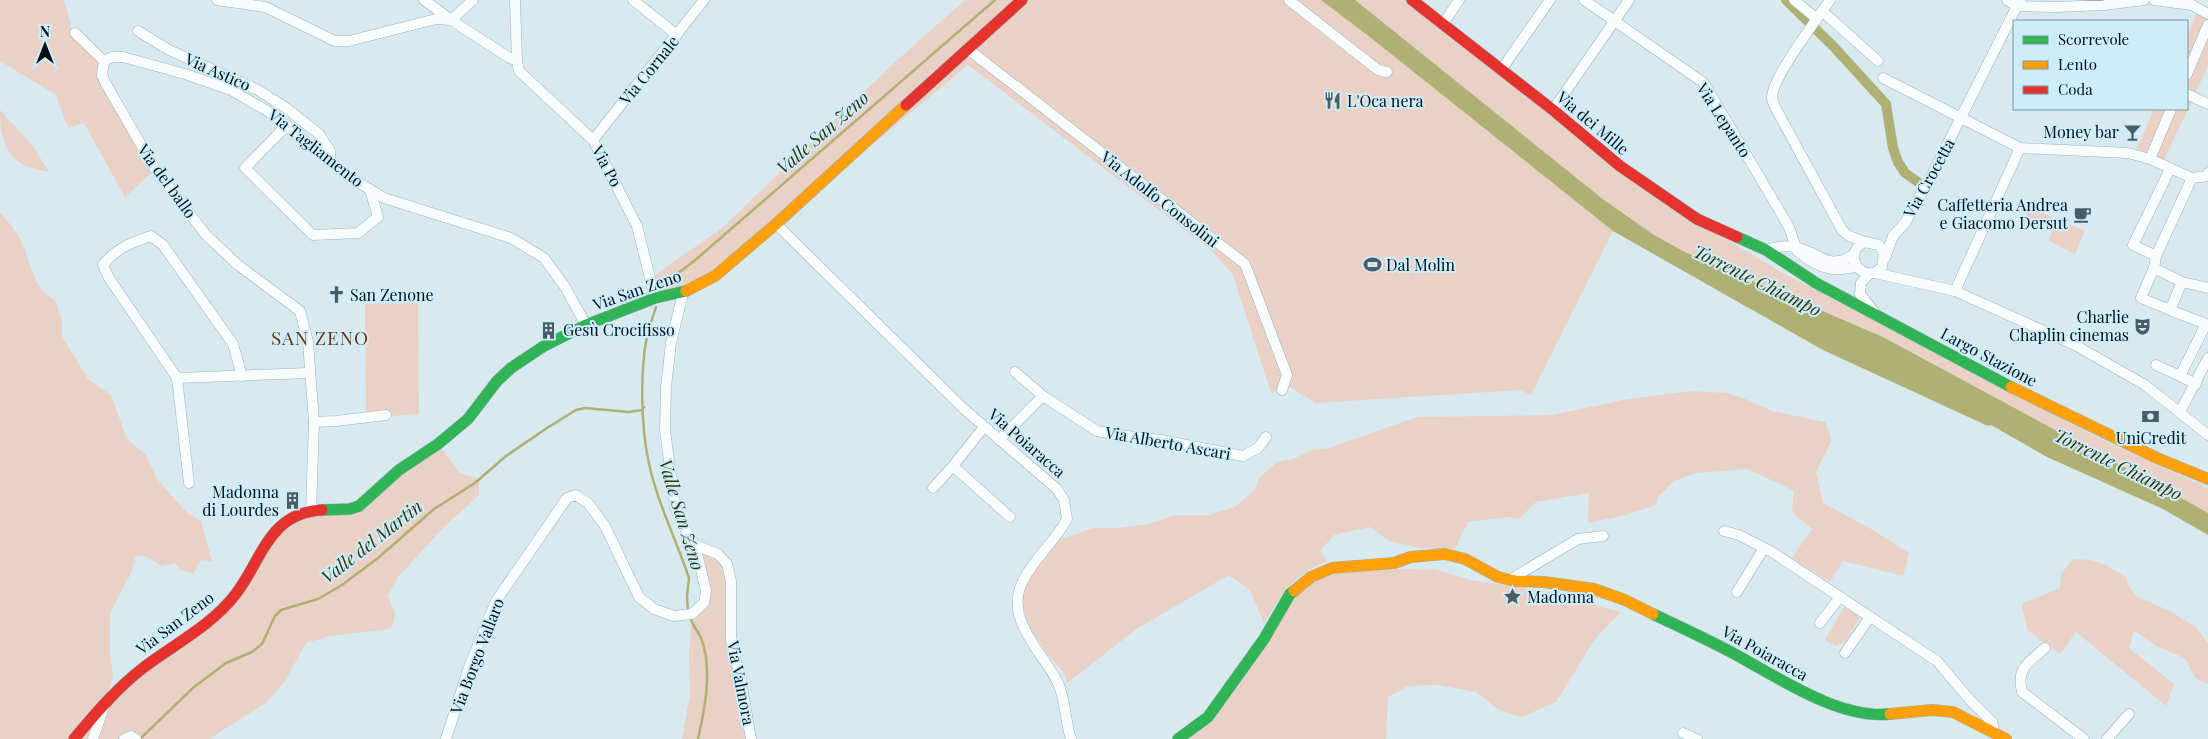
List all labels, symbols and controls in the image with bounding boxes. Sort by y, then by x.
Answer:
north arrow [20,20,70,70]
legend [2013,20,2188,110]
text: N [40,22,50,41]
text: Scorrevole [2058,29,2129,49]
street label: Via Cornale [614,31,683,109]
street label: Via Astico [181,47,255,95]
text: Lento [2058,54,2097,74]
street label: Via Lepanto [1692,78,1756,161]
text: Coda [2058,79,2093,99]
water label: Valle San Zeno [771,85,874,179]
street label: Via dei Mille [1552,86,1634,159]
place label: L'Oca nera [1347,90,1424,111]
restaurant icon: L'Oca nera [1323,91,1343,111]
street label: Via Tagliamento [264,103,368,192]
place label: Money bar [2043,121,2119,142]
bar icon: Money bar [2123,122,2143,142]
street label: Via Crocetta [1898,135,1959,222]
street label: Via del ballo [133,139,202,222]
street label: Via Po [587,141,627,190]
street label: Via Adolfo Consolini [1096,145,1224,252]
place label: Caffetteria Andrea e Giacomo Dersut [1937,194,2068,233]
cafe icon: Caffetteria Andrea e Giacomo Dersut [2072,204,2092,224]
water label: Torrente Chiampo [1689,239,1826,322]
place label: Dal Molin [1386,254,1456,275]
sports icon: Dal Molin [1362,255,1382,275]
street label: Via San Zeno [589,265,684,315]
place label: San Zenone [350,284,434,305]
church icon: San Zenone [326,285,346,305]
place label: Charlie Chaplin cinemas [2009,306,2129,345]
theatre icon: Charlie Chaplin cinemas [2133,316,2153,336]
place label: Gesù Crocifisso [563,319,675,340]
building icon: Gesù Crocifisso [539,320,559,340]
street label: Largo Stazione [1937,322,2041,391]
district label: SAN ZENO [271,324,369,350]
street label: Via Poiaracca [984,403,1070,482]
bank icon: UniCredit [2141,407,2161,427]
street label: Via Alberto Ascari [1103,421,1233,464]
water label: Torrente Chiampo [2050,423,2187,506]
place label: UniCredit [2116,427,2186,448]
water label: Valle San Zeno [654,456,710,573]
place label: Madonna di Lourdes [202,481,279,520]
building icon: Madonna di Lourdes [283,491,303,511]
water label: Valle del Martin [316,494,427,588]
street label: Via San Zeno [131,586,218,659]
place label: Madonna [1527,586,1594,607]
place icon: Madonna [1503,587,1523,607]
street label: Via Borgo Vallaro [444,595,508,718]
street label: Via Poiaracca [1718,620,1812,685]
street label: Via Valmora [723,638,760,727]

